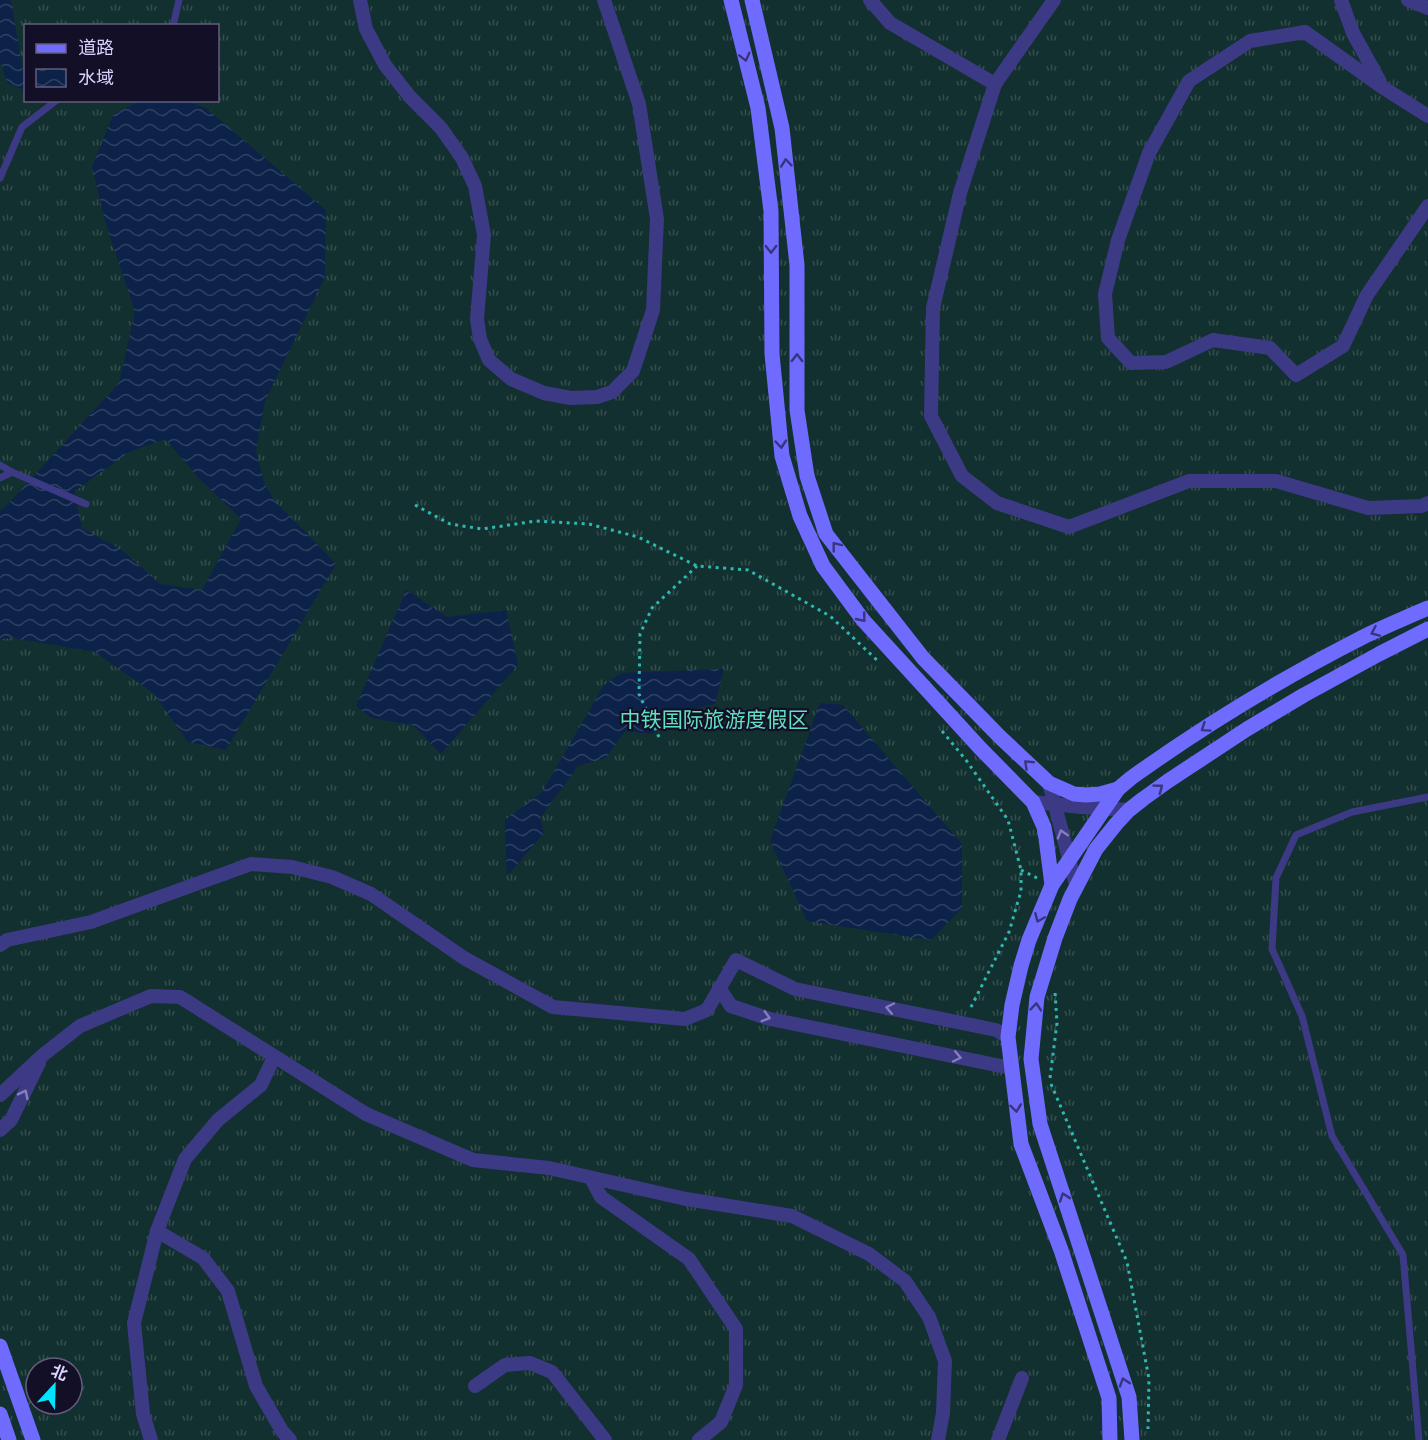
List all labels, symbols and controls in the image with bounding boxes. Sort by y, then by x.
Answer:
legend [24,24,219,102]
text: 道路 [78,38,114,58]
one-way arrow [738,52,751,62]
text: 水域 [78,68,114,88]
one-way arrow [780,159,793,168]
one-way arrow [765,245,777,254]
one-way arrow [791,353,803,362]
one-way arrow [774,440,787,449]
one-way arrow [832,541,843,552]
one-way arrow [855,611,866,622]
one-way arrow [1370,625,1381,637]
park label: 中铁国际旅游度假区 [620,708,809,731]
one-way arrow [1201,721,1212,732]
one-way arrow [1025,760,1035,771]
one-way arrow [1152,784,1163,795]
one-way arrow [1057,829,1069,840]
one-way arrow [1034,911,1046,922]
one-way arrow [885,1002,895,1015]
one-way arrow [1029,1002,1042,1011]
one-way arrow [760,1010,771,1022]
one-way arrow [951,1050,961,1063]
one-way arrow [16,1090,28,1101]
one-way arrow [1009,1103,1022,1112]
one-way arrow [1059,1192,1071,1203]
north arrow [24,1356,84,1416]
text: 北 [49,1362,70,1383]
one-way arrow [1119,1377,1132,1388]

